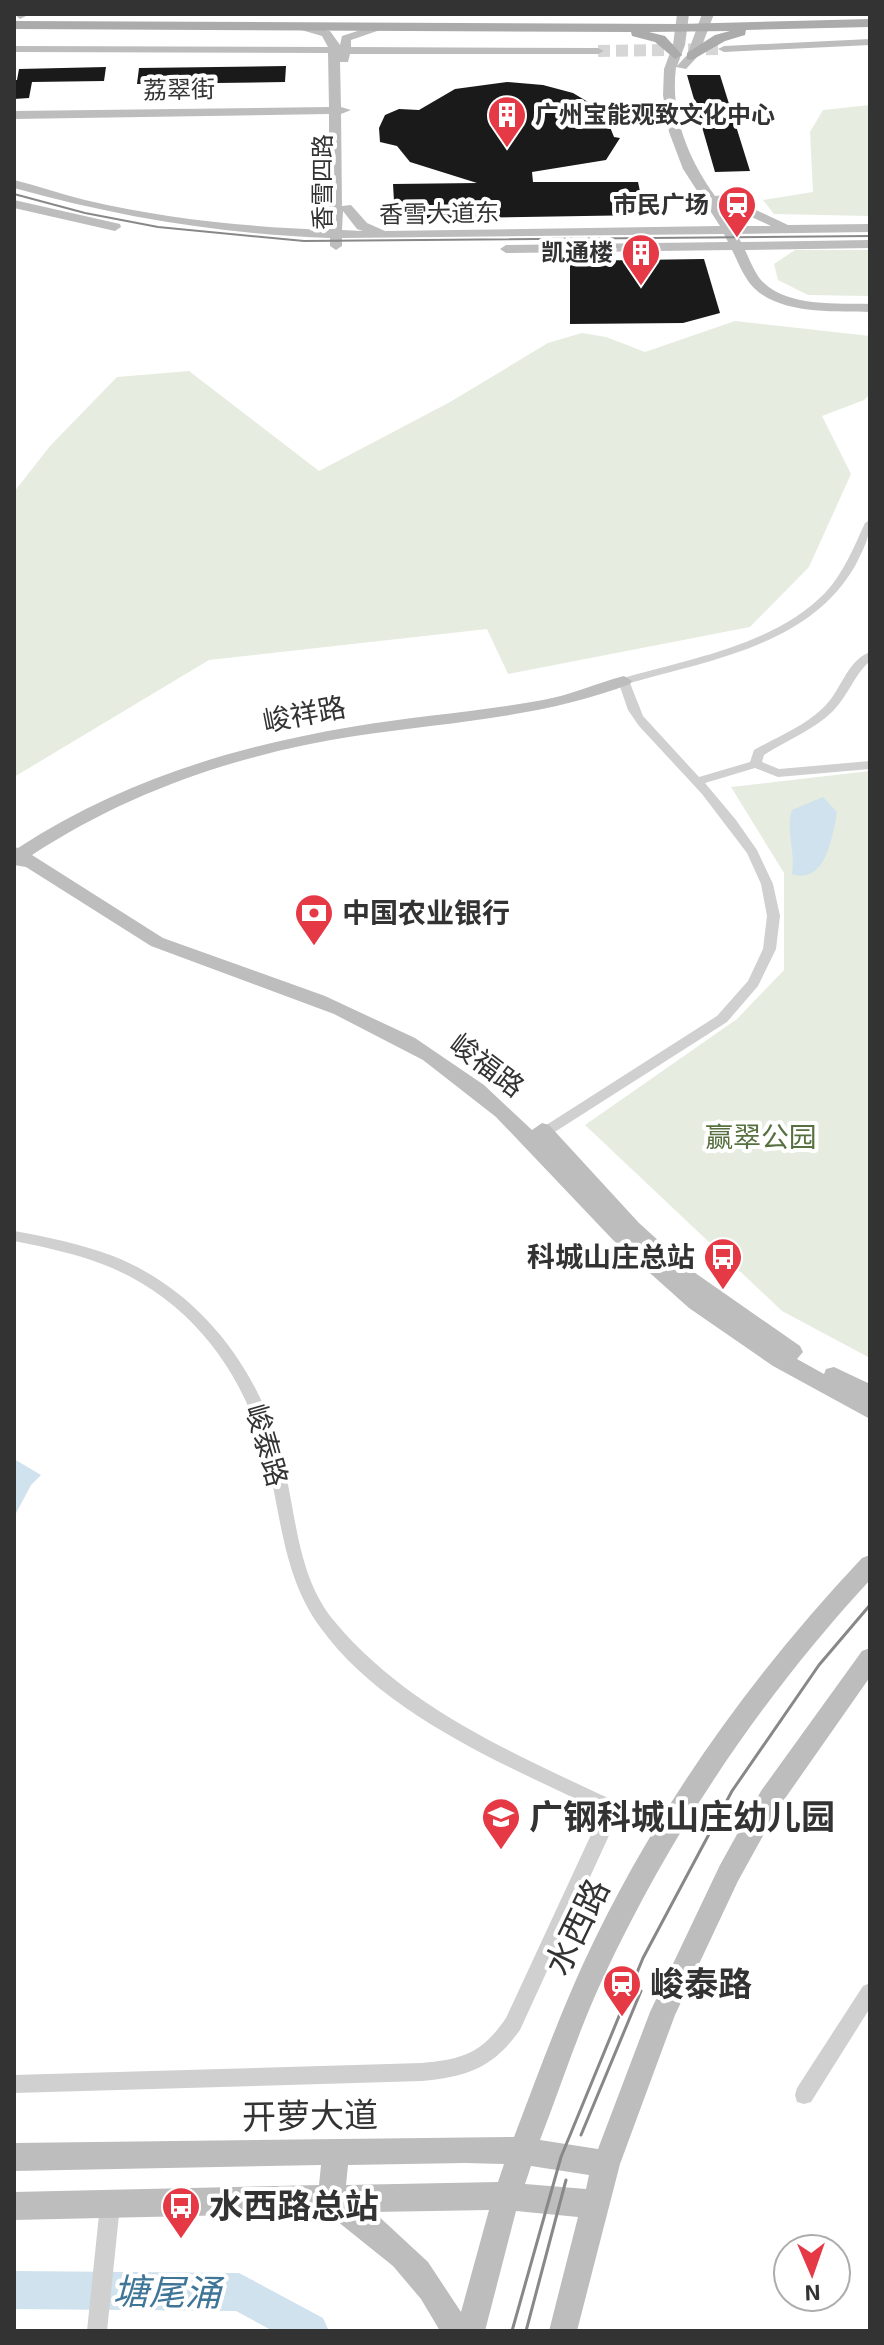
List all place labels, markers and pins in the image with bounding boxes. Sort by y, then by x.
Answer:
building icon: 广州宝能观致文化中心 [486,94,528,149]
place label: 广州宝能观致文化中心 [535,99,775,128]
station icon: 市民广场 [716,184,758,239]
place label: 市民广场 [613,189,709,218]
building icon: 凯通楼 [620,232,662,287]
place label: 凯通楼 [541,237,613,266]
bank icon: 中国农业银行 [293,892,335,947]
place label: 中国农业银行 [342,895,510,929]
bus stop icon: 科城山庄总站 [702,1236,744,1291]
place label: 科城山庄总站 [527,1239,695,1273]
place label: 广钢科城山庄幼儿园 [529,1795,835,1836]
school or university icon: 广钢科城山庄幼儿园 [480,1796,522,1851]
place label: 峻泰路 [650,1962,752,2003]
station icon: 峻泰路 [601,1963,643,2018]
place label: 水西路总站 [209,2184,379,2225]
bus stop icon: 水西路总站 [160,2185,202,2240]

